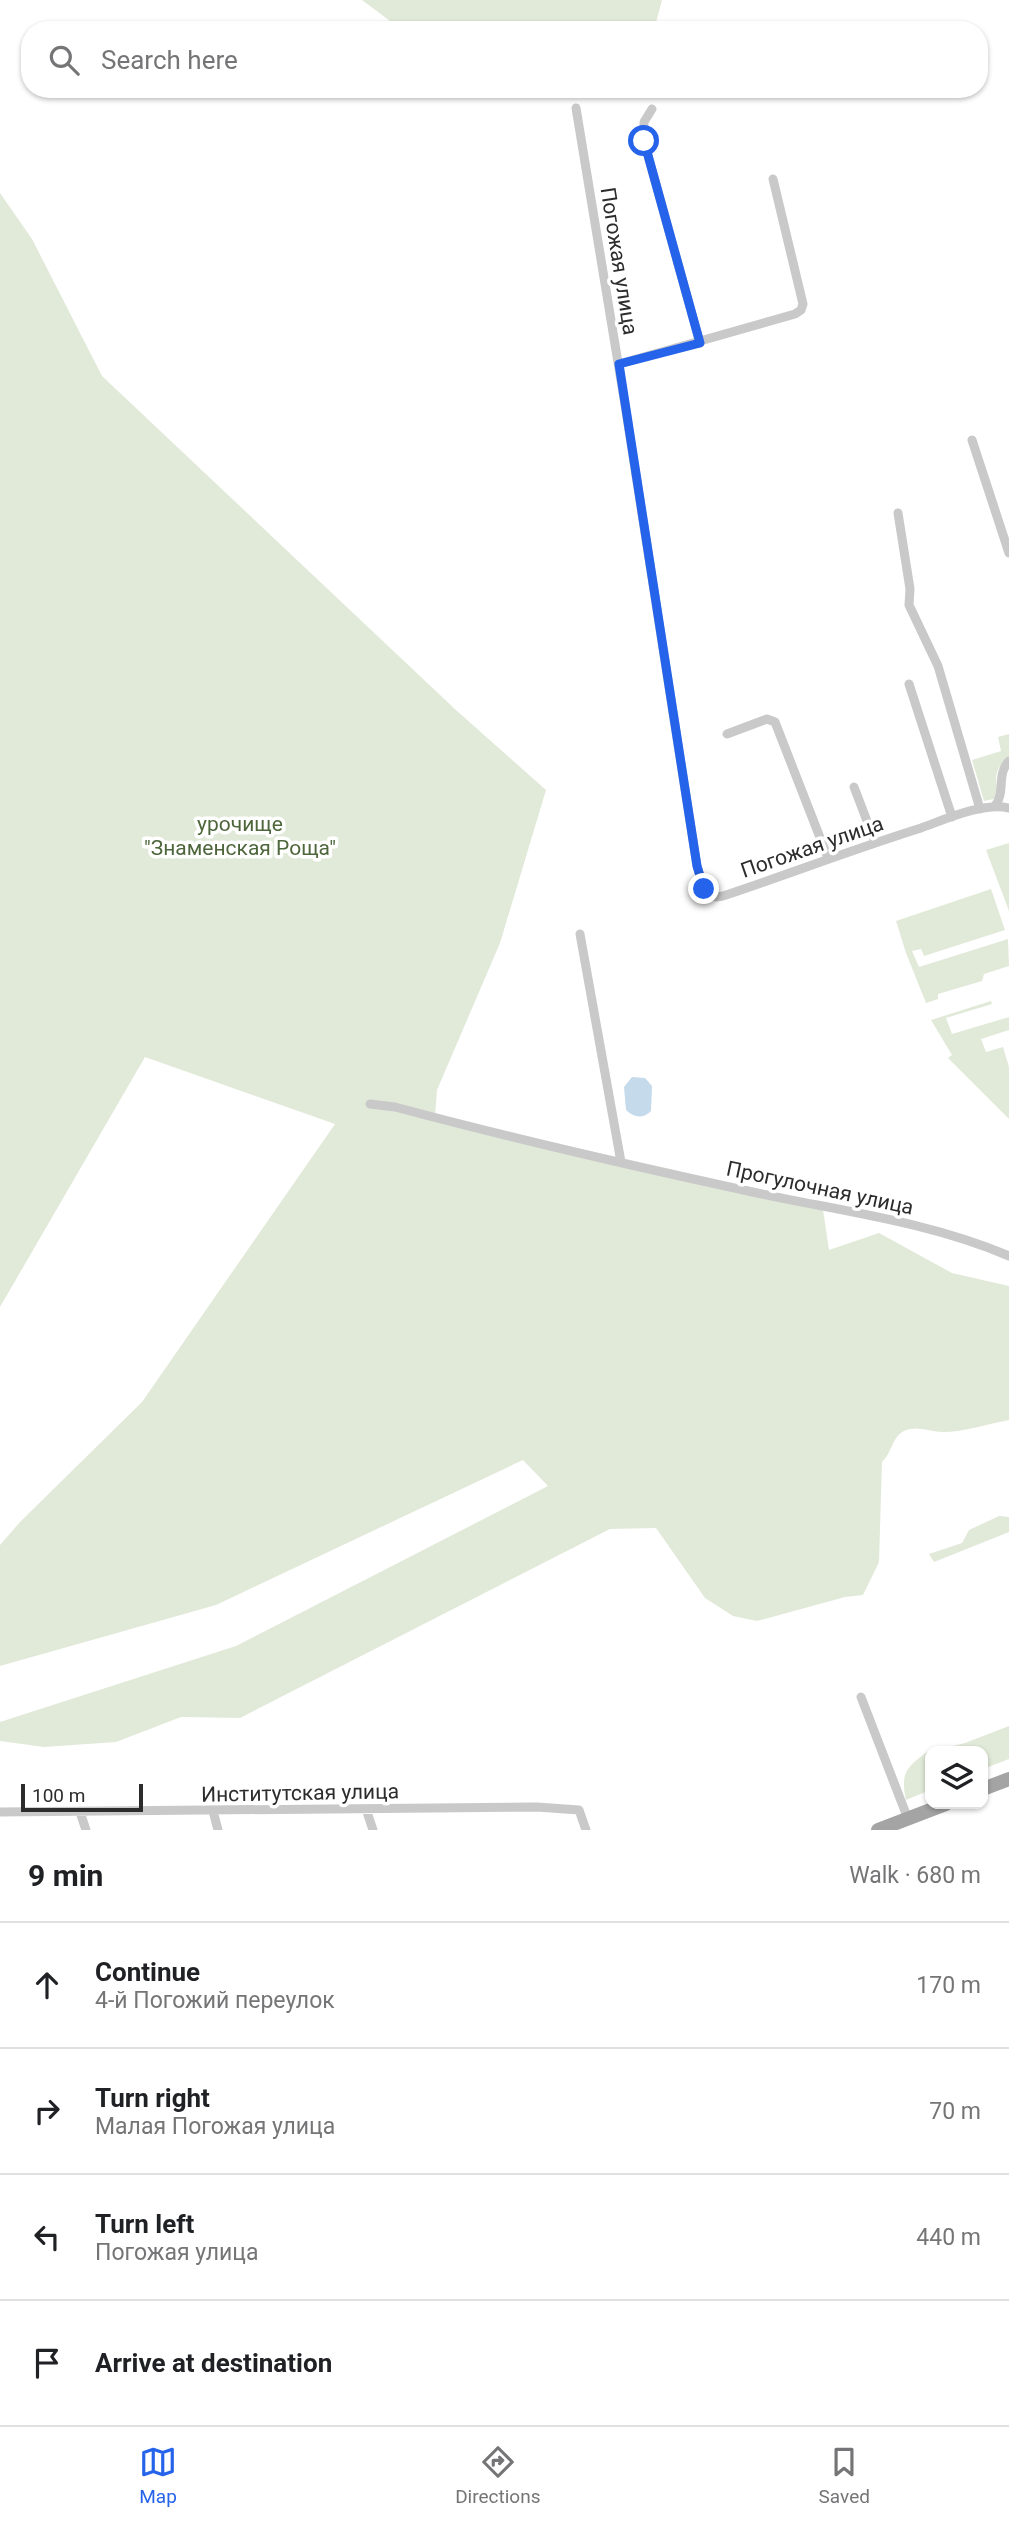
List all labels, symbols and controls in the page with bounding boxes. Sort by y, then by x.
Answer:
search box [21,21,988,98]
icon: search [45,41,83,79]
text: Search here [101,45,238,75]
route start [628,125,659,156]
street label: Погожая улица [595,185,643,337]
street label: Погожая улица [738,811,886,883]
park label: урочище "Знаменская Роща" [144,812,336,860]
route end [688,873,719,904]
street label: Прогулочная улица [724,1156,916,1220]
map controls [925,1746,988,1809]
button: layers [925,1746,988,1809]
street label: Институтская улица [201,1779,399,1807]
scale bar [21,1781,144,1813]
text: 100 m [32,1784,85,1807]
text: 9 min [28,1858,103,1893]
text: Walk · 680 m [849,1862,981,1889]
text: Continue [95,1957,200,1987]
icon: ahead [28,1966,66,2004]
text: 170 m [916,1972,981,1999]
text: 4-й Погожий переулок [95,1987,335,2014]
text: Turn right [95,2083,210,2113]
icon: right [28,2092,66,2130]
text: 70 m [929,2098,981,2125]
text: Малая Погожая улица [95,2113,335,2140]
text: Turn left [95,2209,194,2239]
icon: left [28,2218,66,2256]
text: 440 m [916,2224,981,2251]
text: Погожая улица [95,2239,258,2266]
icon: arrive [28,2344,66,2382]
text: Arrive at destination [95,2348,332,2378]
tab: Map [139,2443,177,2508]
tab: Directions [455,2443,540,2508]
tab: Saved [819,2443,870,2508]

